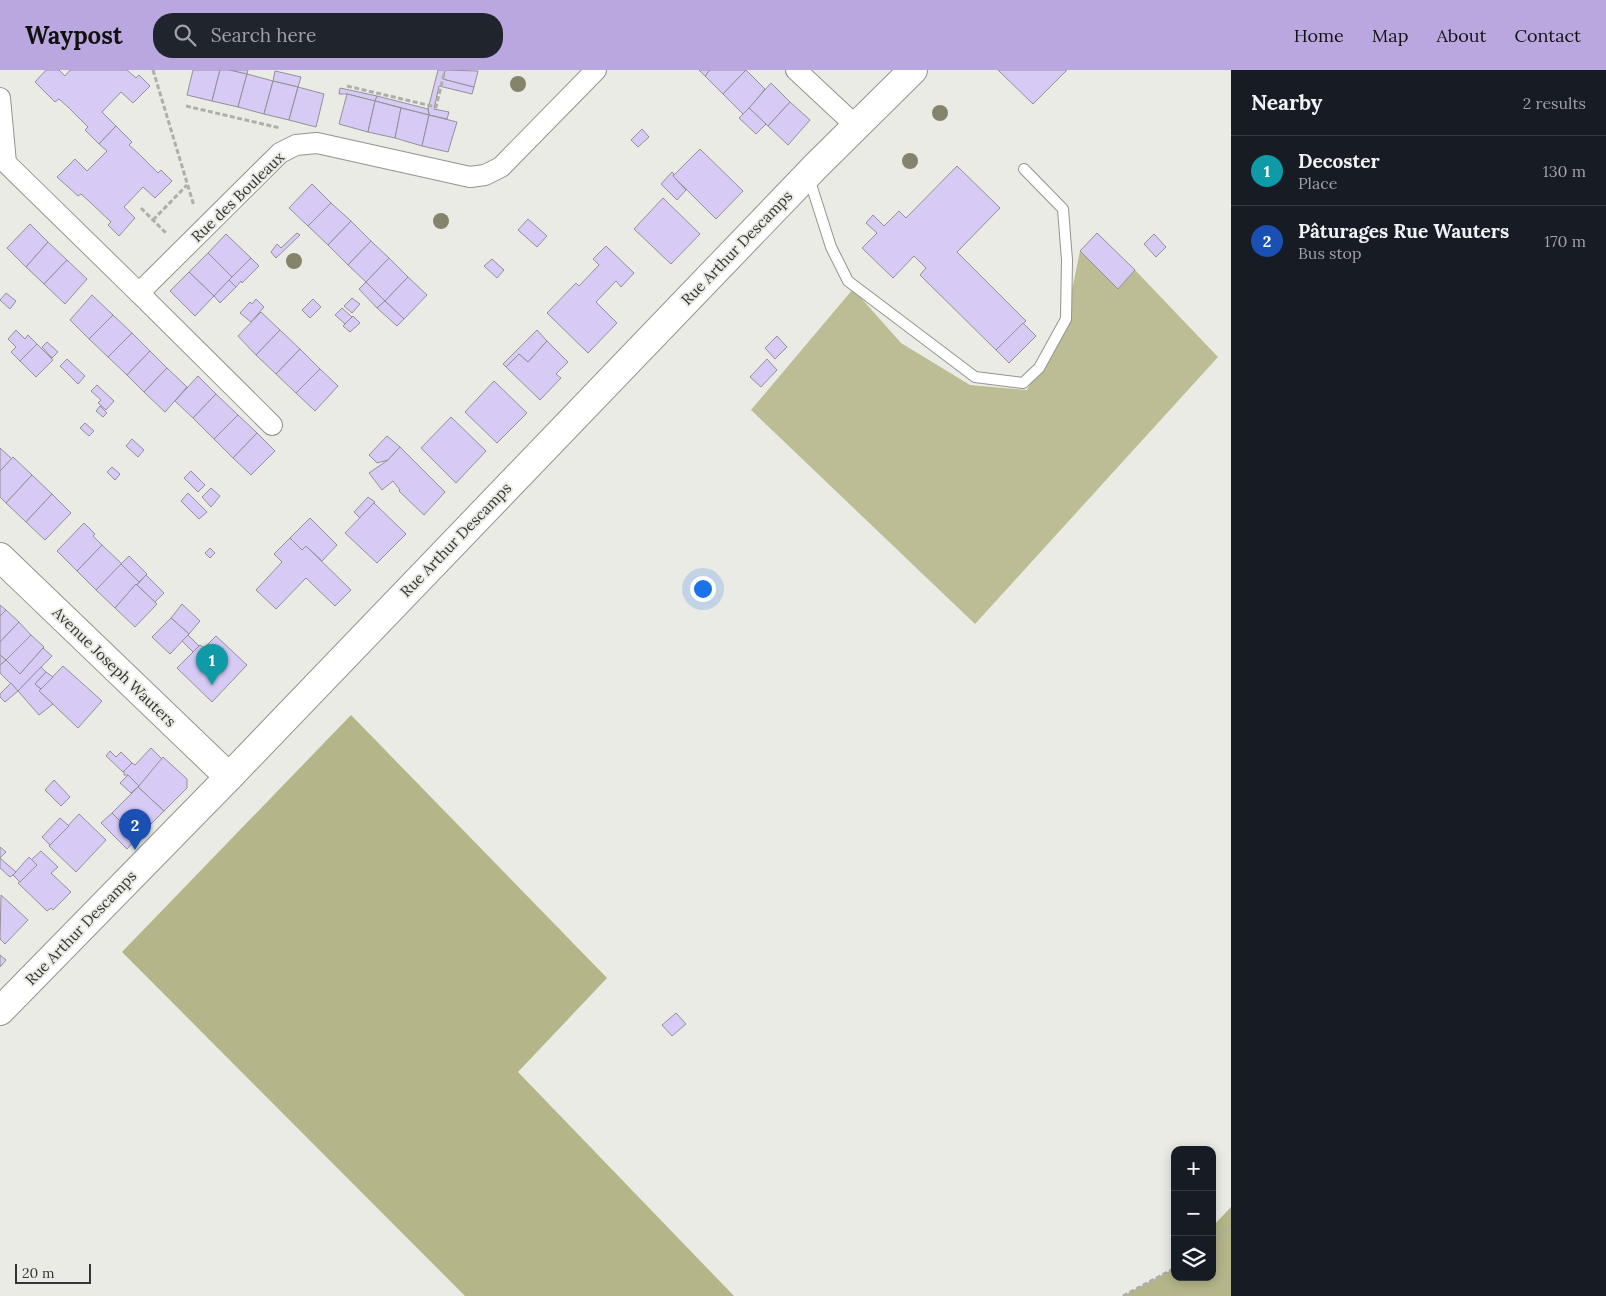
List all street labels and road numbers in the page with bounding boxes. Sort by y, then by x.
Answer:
street label: Rue des Bouleaux [187,147,288,246]
street label: Rue Arthur Descamps [677,186,796,309]
street label: Rue Arthur Descamps [396,478,515,601]
street label: Avenue Joseph Wauters [48,602,180,731]
street label: Rue Arthur Descamps [21,866,140,989]

